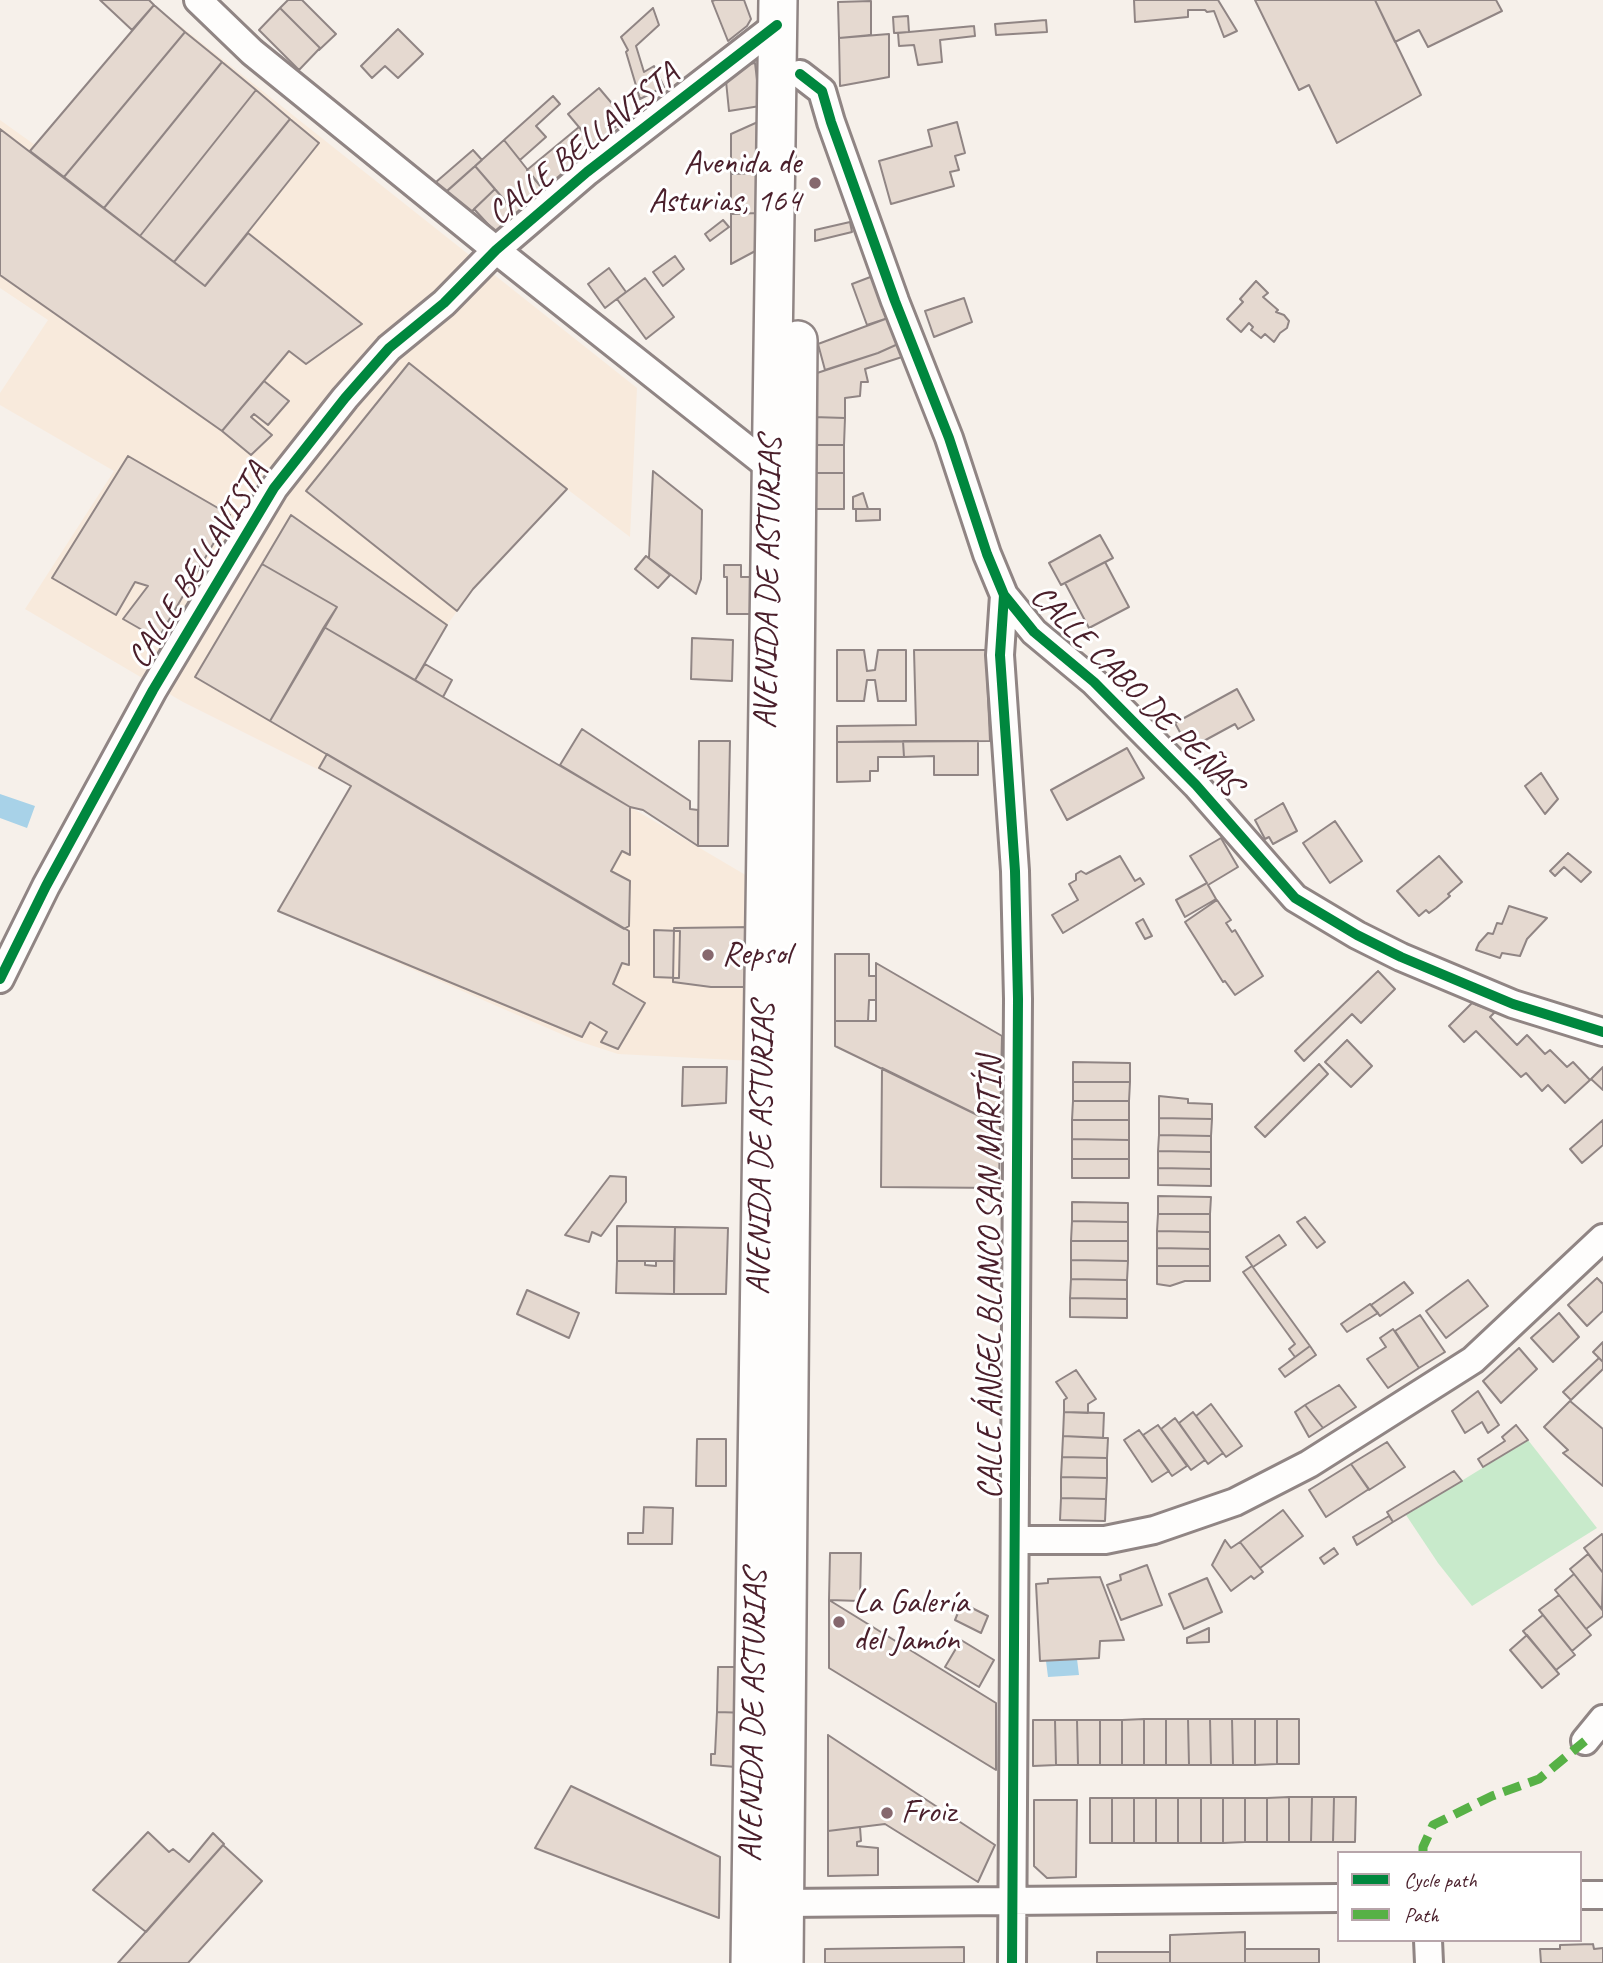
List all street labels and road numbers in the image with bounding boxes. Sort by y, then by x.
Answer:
street label: CALLE BELLAVISTA [480,56,688,234]
street label: AVENIDA DE ASTURIAS [747,437,791,729]
street label: CALLE BELLAVISTA [120,456,278,676]
street label: CALLE CABO DE PEÑAS [1021,577,1249,805]
street label: AVENIDA DE ASTURIAS [740,1003,784,1295]
street label: CALLE ÁNGEL BLANCO SAN MARTÍN [971,1057,1011,1499]
street label: AVENIDA DE ASTURIAS [732,1570,776,1862]

